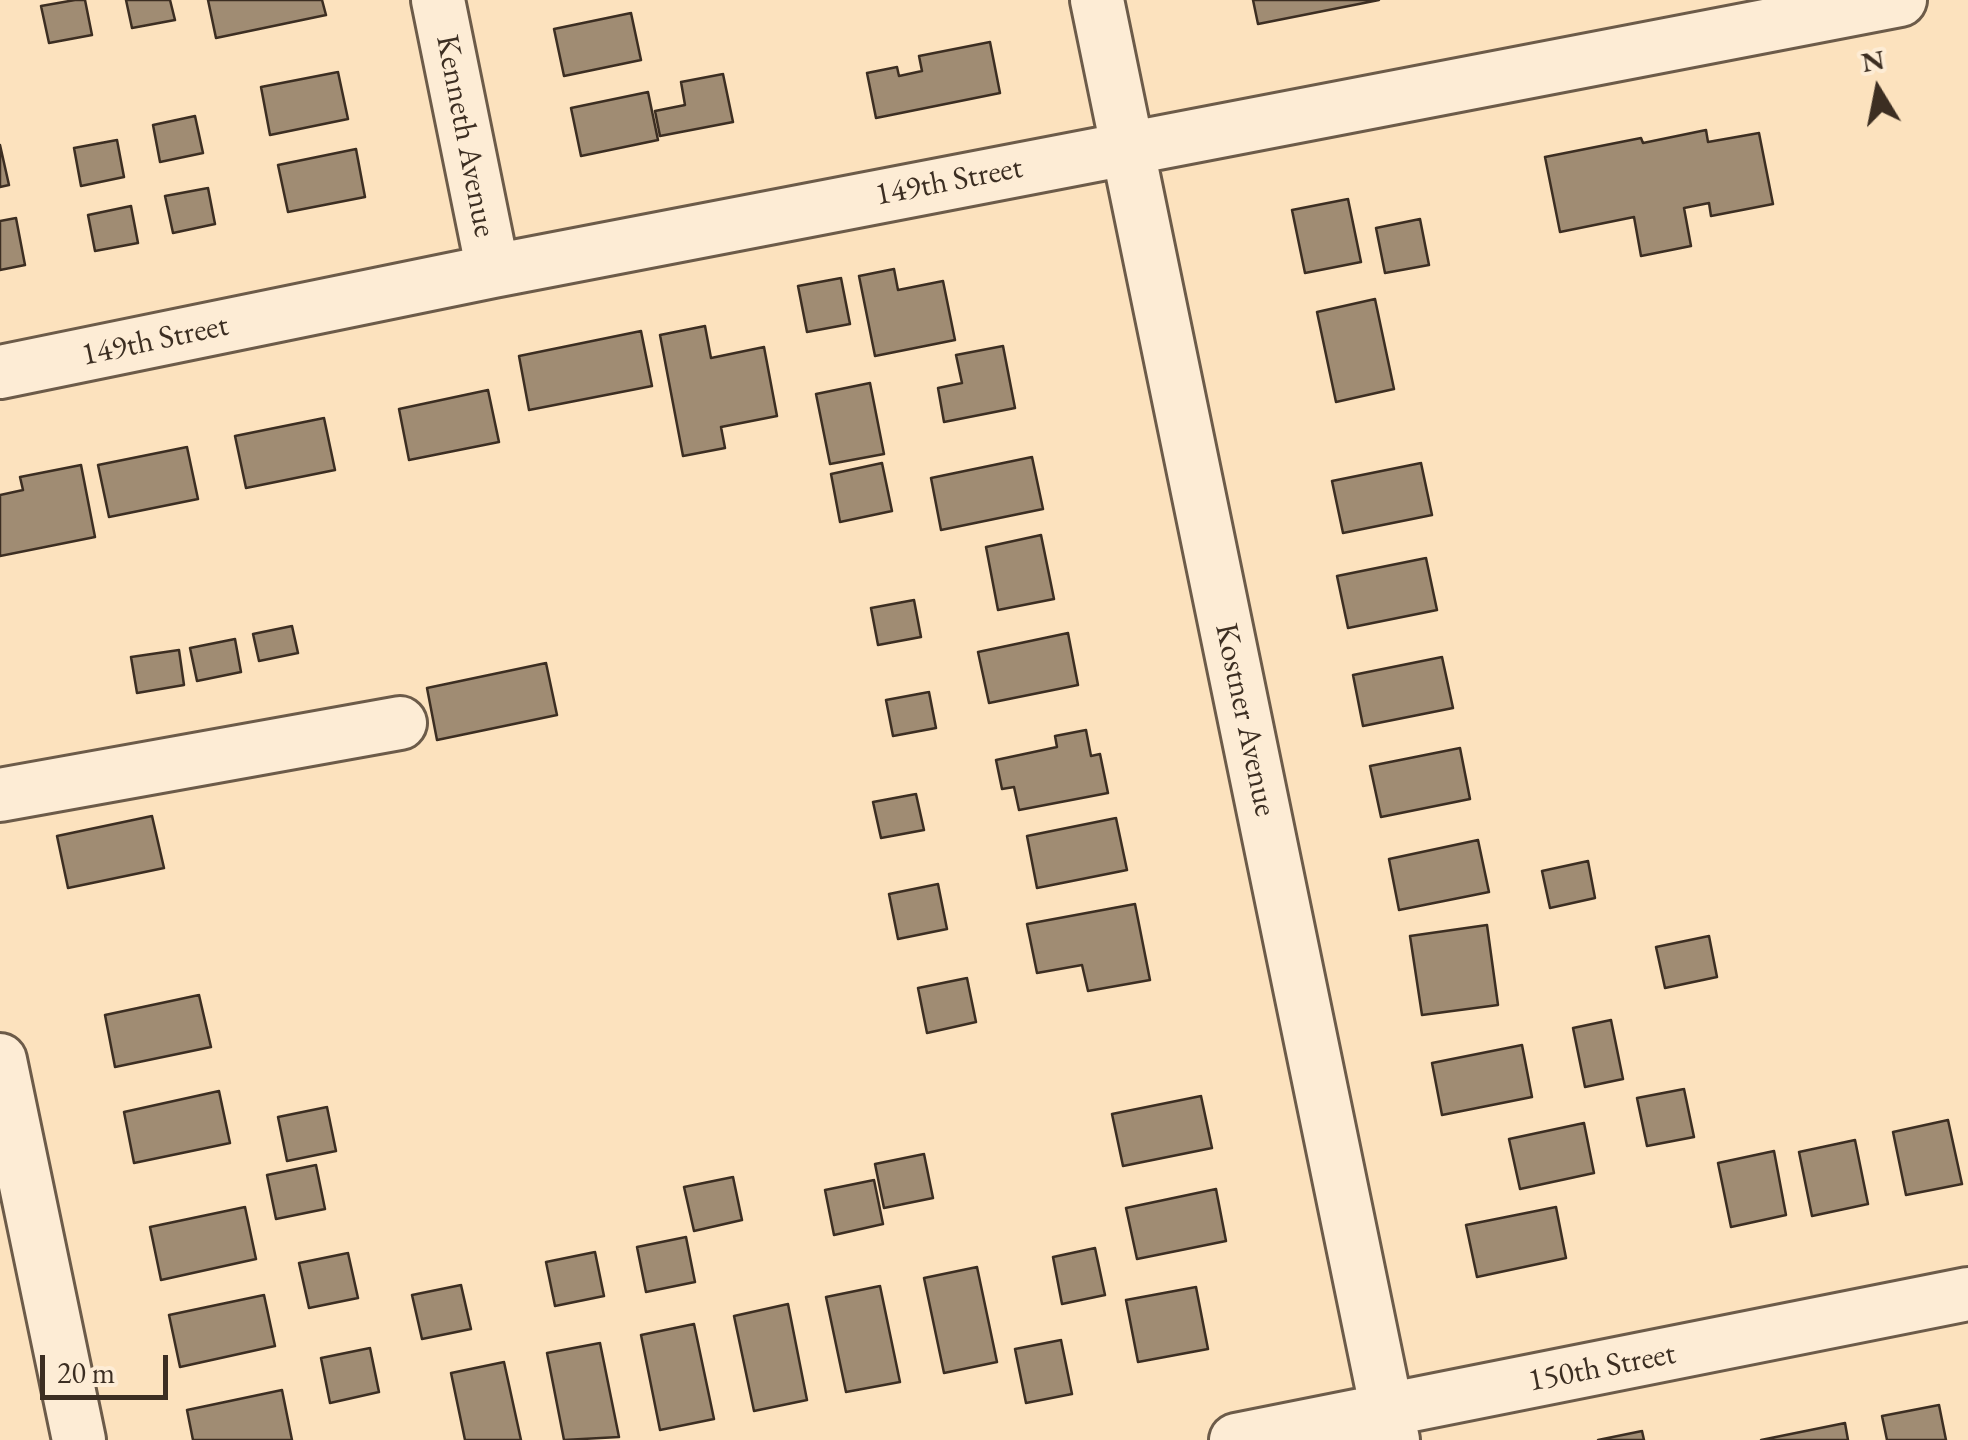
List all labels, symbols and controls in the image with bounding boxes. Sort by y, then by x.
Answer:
street label: Kenneth Avenue [427,32,503,240]
north arrow [1828,40,1928,140]
text: N [1859,41,1887,80]
street label: 149th Street [872,149,1026,215]
street label: 149th Street [78,307,232,375]
street label: Kostner Avenue [1206,620,1284,820]
scale bar [45,1335,172,1397]
street label: 150th Street [1525,1335,1679,1401]
text: 20 m [57,1353,115,1392]

